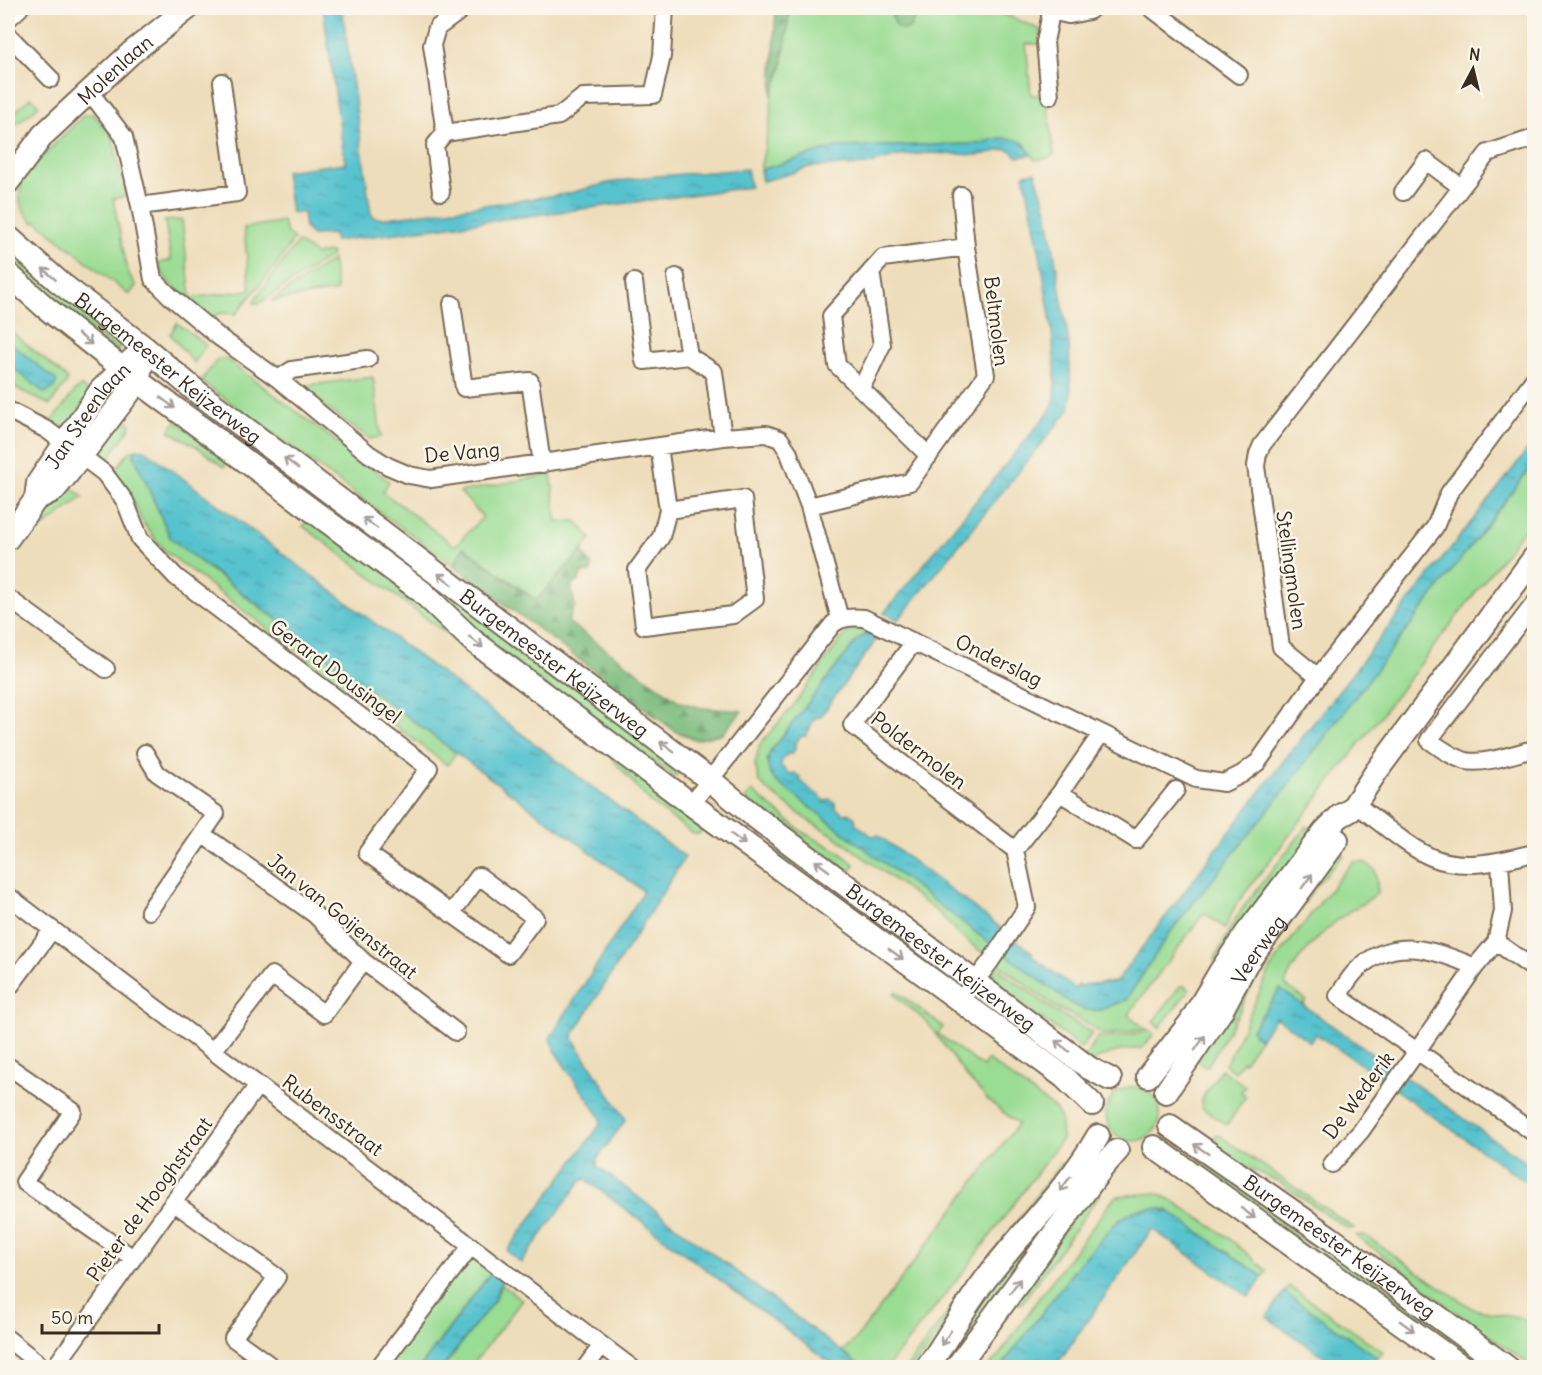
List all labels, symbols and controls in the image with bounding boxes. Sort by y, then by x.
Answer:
street label: Molenlaan [72,29,157,109]
north arrow [1443,39,1503,99]
text: N [1468,44,1482,65]
one-way arrow [42,267,57,281]
street label: Beltmolen [979,274,1015,368]
street label: Burgemeester Keijzerweg [70,286,267,449]
one-way arrow [76,332,92,345]
street label: Jan Steenlaan [39,357,135,473]
one-way arrow [160,397,176,409]
street label: De Vang [423,436,501,468]
one-way arrow [283,457,299,470]
street label: Stellingmolen [1271,509,1313,631]
one-way arrow [362,517,378,530]
one-way arrow [437,573,453,586]
street label: Burgemeester Keijzerweg [455,583,654,742]
street label: Gerard Dousingel [265,614,407,728]
street label: Onderslag [951,628,1047,692]
one-way arrow [468,636,484,649]
street label: Poldermolen [866,706,972,794]
one-way arrow [660,741,676,754]
one-way arrow [730,833,746,845]
street label: Jan van Goijenstraat [263,848,423,984]
one-way arrow [814,860,830,872]
one-way arrow [1301,874,1313,890]
street label: Burgemeester Keijzerweg [842,878,1041,1036]
street label: Veerweg [1225,910,1291,988]
one-way arrow [887,948,903,960]
one-way arrow [1194,1036,1206,1052]
one-way arrow [1054,1040,1070,1053]
street label: De Wederik [1317,1046,1399,1144]
street label: Rubensstraat [278,1069,389,1161]
street label: Pieter de Hooghstraat [81,1112,217,1286]
one-way arrow [1194,1143,1210,1155]
street label: Burgemeester Keijzerweg [1239,1169,1441,1324]
one-way arrow [1059,1176,1072,1192]
one-way arrow [1240,1207,1256,1219]
one-way arrow [1009,1279,1021,1295]
scale bar [42,1297,159,1335]
text: 50 m [51,1306,93,1329]
one-way arrow [1398,1320,1414,1332]
one-way arrow [940,1330,952,1346]

